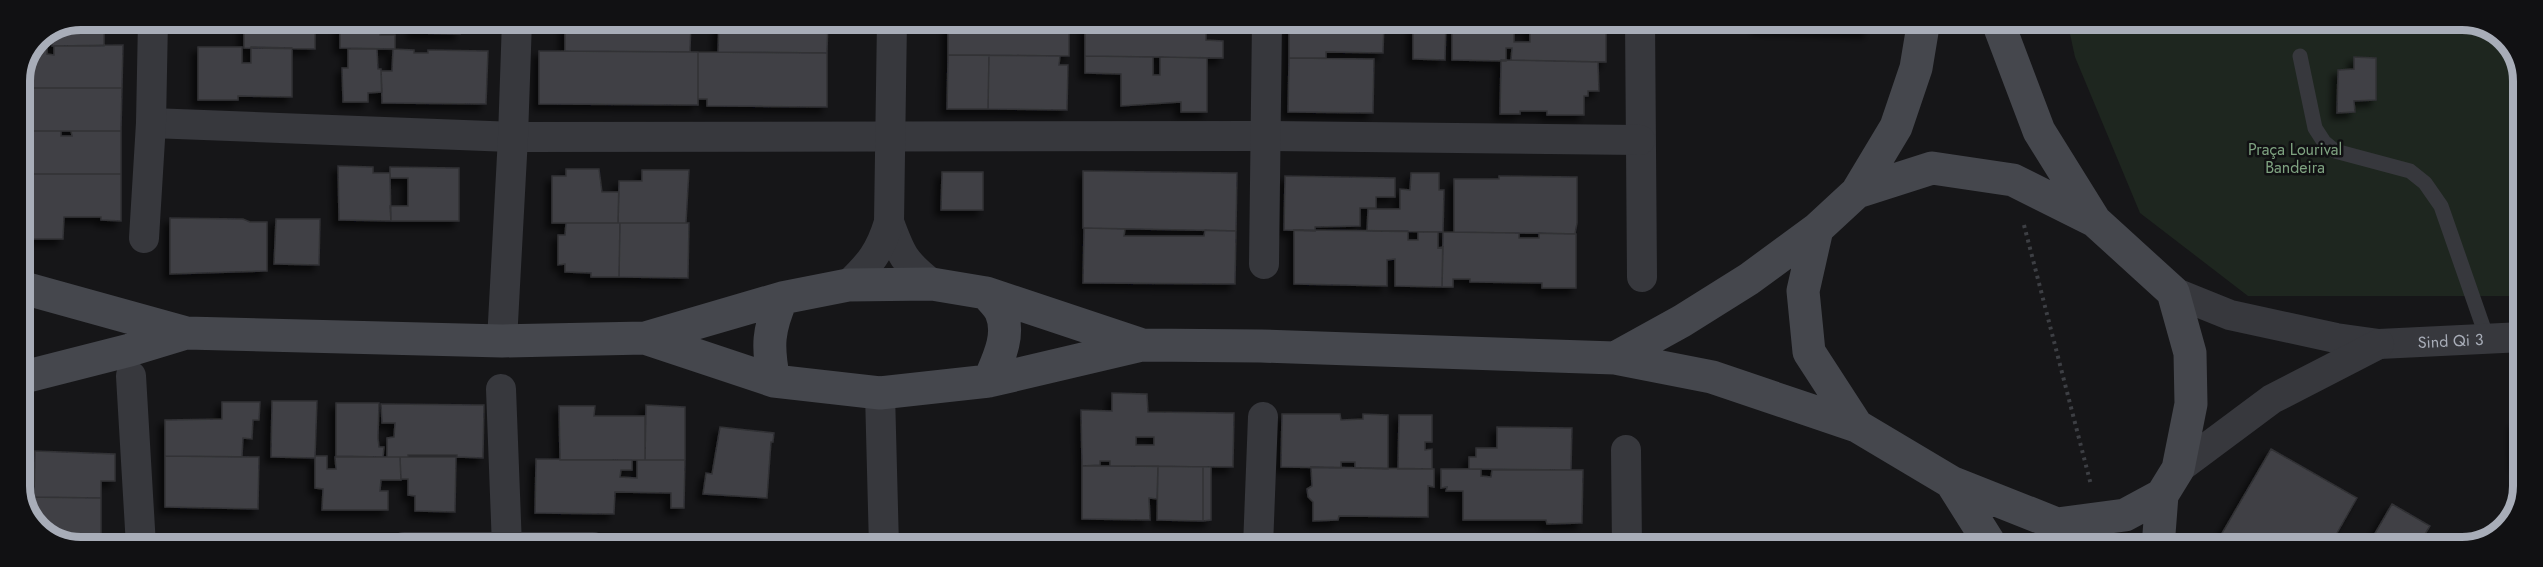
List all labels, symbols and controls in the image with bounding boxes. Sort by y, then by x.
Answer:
park label: Praça Lourival Bandeira [2248,138,2342,179]
street label: Sind Qi 3 [2417,327,2484,354]

